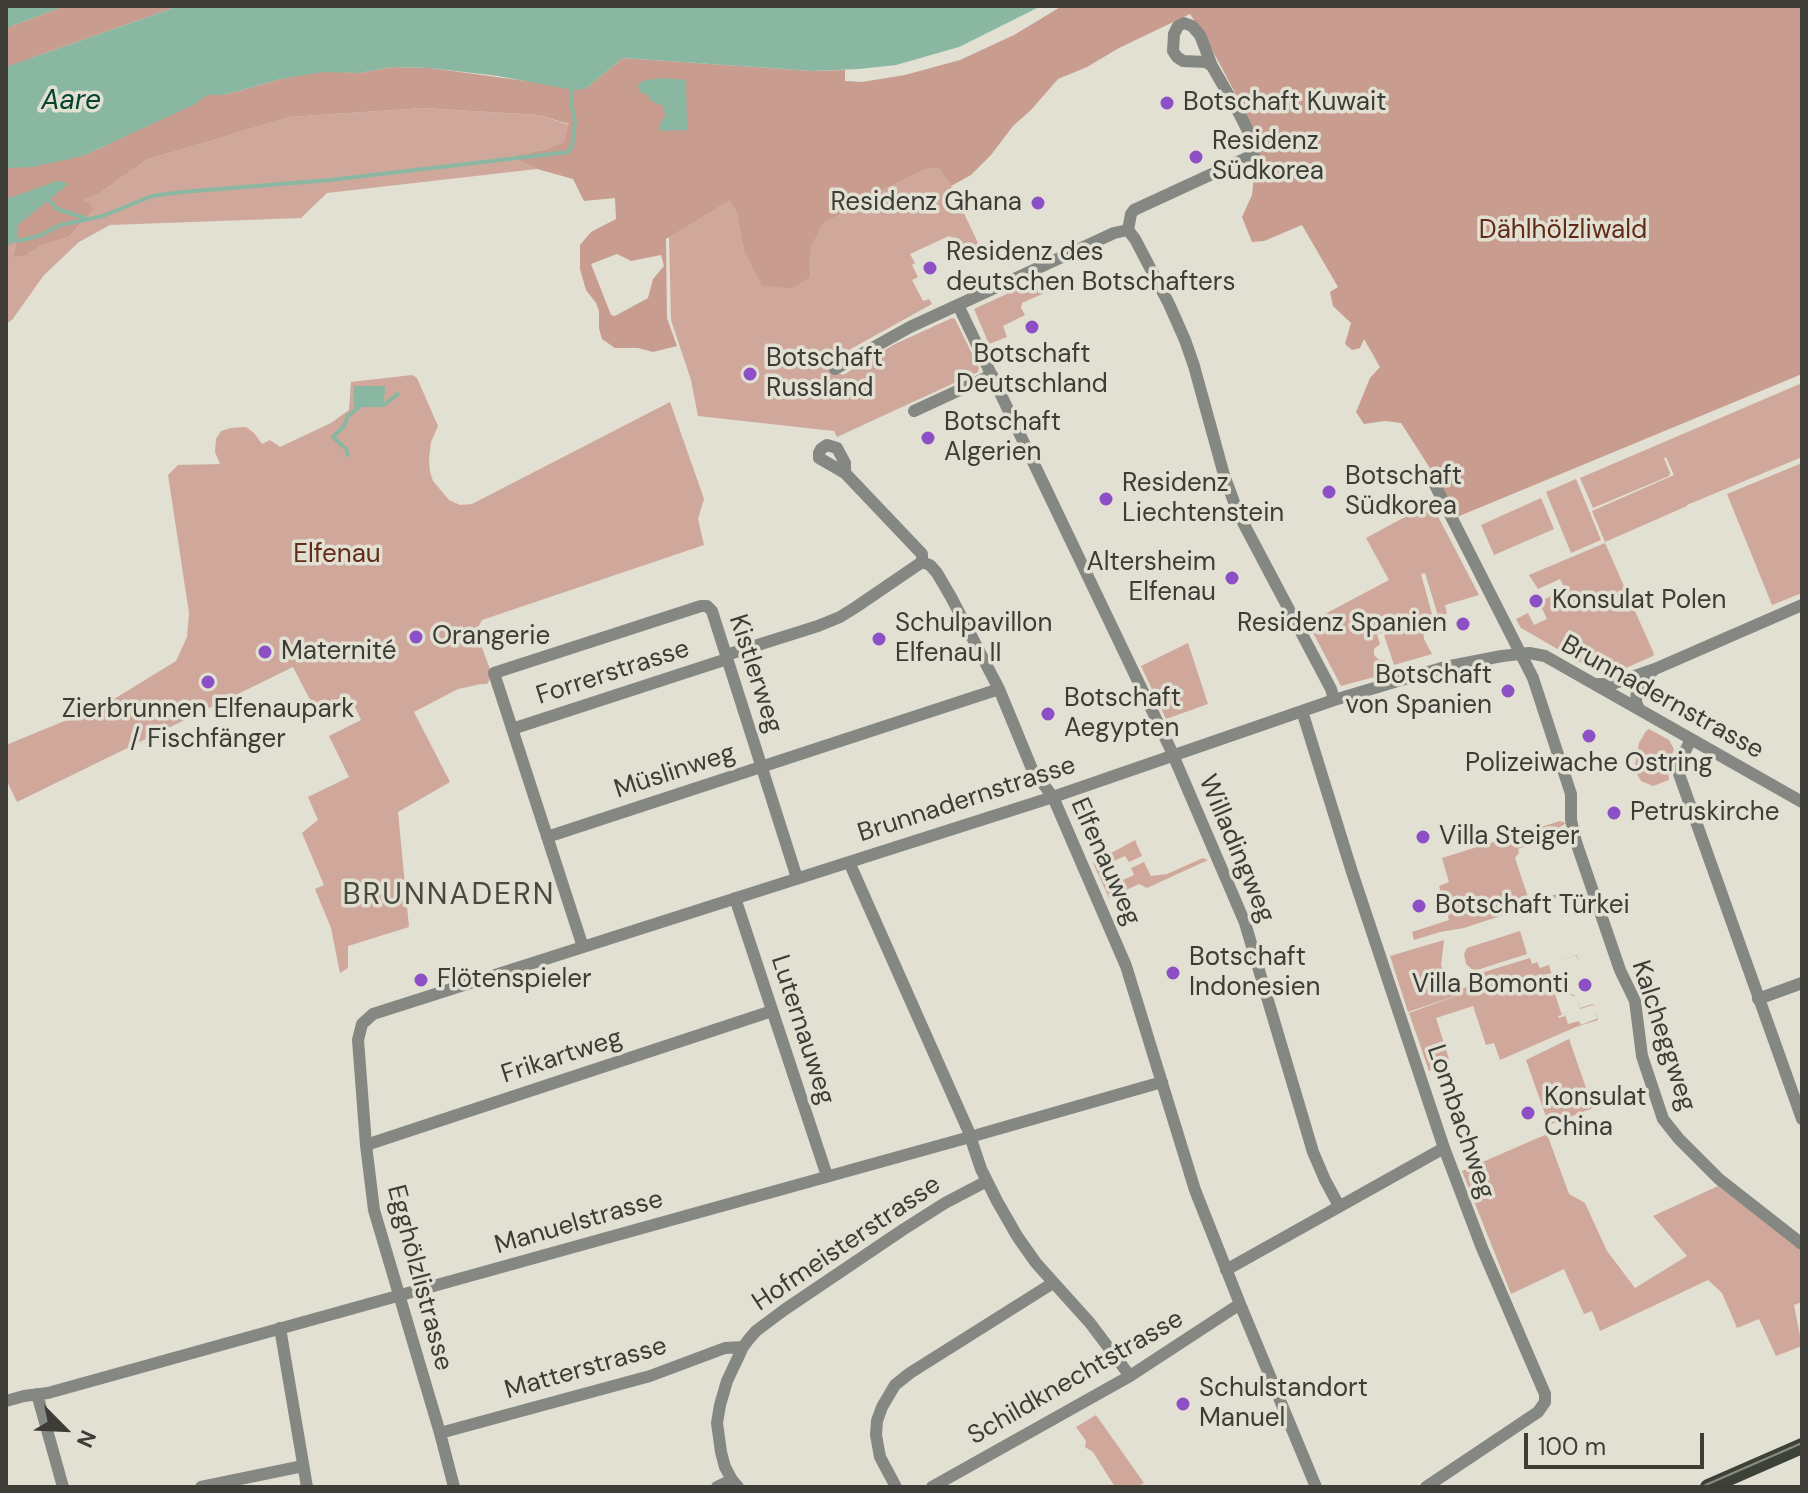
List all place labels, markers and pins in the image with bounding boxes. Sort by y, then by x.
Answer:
place label: Botschaft Kuwait [1183,87,1386,119]
marker: Botschaft Kuwait [1158,94,1176,112]
place label: Residenz Südkorea [1212,126,1324,188]
marker: Residenz Südkorea [1187,148,1205,166]
place label: Residenz Ghana [831,187,1022,219]
marker: Residenz Ghana [1029,194,1047,212]
place label: Residenz des deutschen Botschafters [946,237,1236,298]
marker: Residenz des deutschen Botschafters [921,259,939,277]
marker: Botschaft Deutschland [1023,318,1041,336]
place label: Botschaft Deutschland [956,339,1108,400]
place label: Botschaft Russland [766,343,883,404]
marker: Botschaft Russland [741,365,759,383]
place label: Botschaft Algerien [944,407,1061,468]
marker: Botschaft Algerien [919,429,937,447]
place label: Botschaft Südkorea [1345,461,1462,522]
place label: Residenz Liechtenstein [1122,468,1284,530]
marker: Botschaft Südkorea [1320,483,1338,501]
marker: Residenz Liechtenstein [1097,490,1115,508]
place label: Altersheim Elfenau [1087,547,1216,608]
marker: Altersheim Elfenau [1223,569,1241,587]
place label: Konsulat Polen [1552,585,1727,617]
marker: Konsulat Polen [1527,592,1545,610]
place label: Schulpavillon Elfenau II [895,608,1052,670]
place label: Residenz Spanien [1237,608,1447,640]
marker: Residenz Spanien [1454,615,1472,633]
place label: Orangerie [432,621,550,653]
marker: Orangerie [407,628,425,646]
marker: Schulpavillon Elfenau II [870,630,888,648]
place label: Maternité [281,636,397,668]
marker: Maternité [256,643,274,661]
place label: Botschaft von Spanien [1345,660,1492,722]
marker: Zierbrunnen Elfenaupark / Fischfänger [199,673,217,691]
marker: Botschaft von Spanien [1499,682,1517,700]
place label: Botschaft Aegypten [1064,683,1181,744]
place label: Zierbrunnen Elfenaupark / Fischfänger [62,694,354,756]
marker: Botschaft Aegypten [1039,705,1057,723]
marker: Polizeiwache Ostring [1580,727,1598,745]
place label: Polizeiwache Ostring [1465,748,1713,780]
place label: Petruskirche [1630,797,1779,829]
marker: Petruskirche [1605,804,1623,822]
place label: Villa Steiger [1439,821,1580,853]
marker: Villa Steiger [1414,828,1432,846]
place label: Botschaft Türkei [1435,890,1630,922]
marker: Botschaft Türkei [1410,897,1428,915]
place label: Botschaft Indonesien [1189,942,1320,1004]
place label: Flötenspieler [437,964,592,996]
marker: Botschaft Indonesien [1164,964,1182,982]
place label: Villa Bomonti [1412,969,1569,1001]
marker: Flötenspieler [412,971,430,989]
marker: Villa Bomonti [1576,976,1594,994]
place label: Konsulat China [1544,1082,1646,1144]
marker: Konsulat China [1519,1104,1537,1122]
place label: Schulstandort Manuel [1199,1373,1368,1434]
marker: Schulstandort Manuel [1174,1395,1192,1413]

